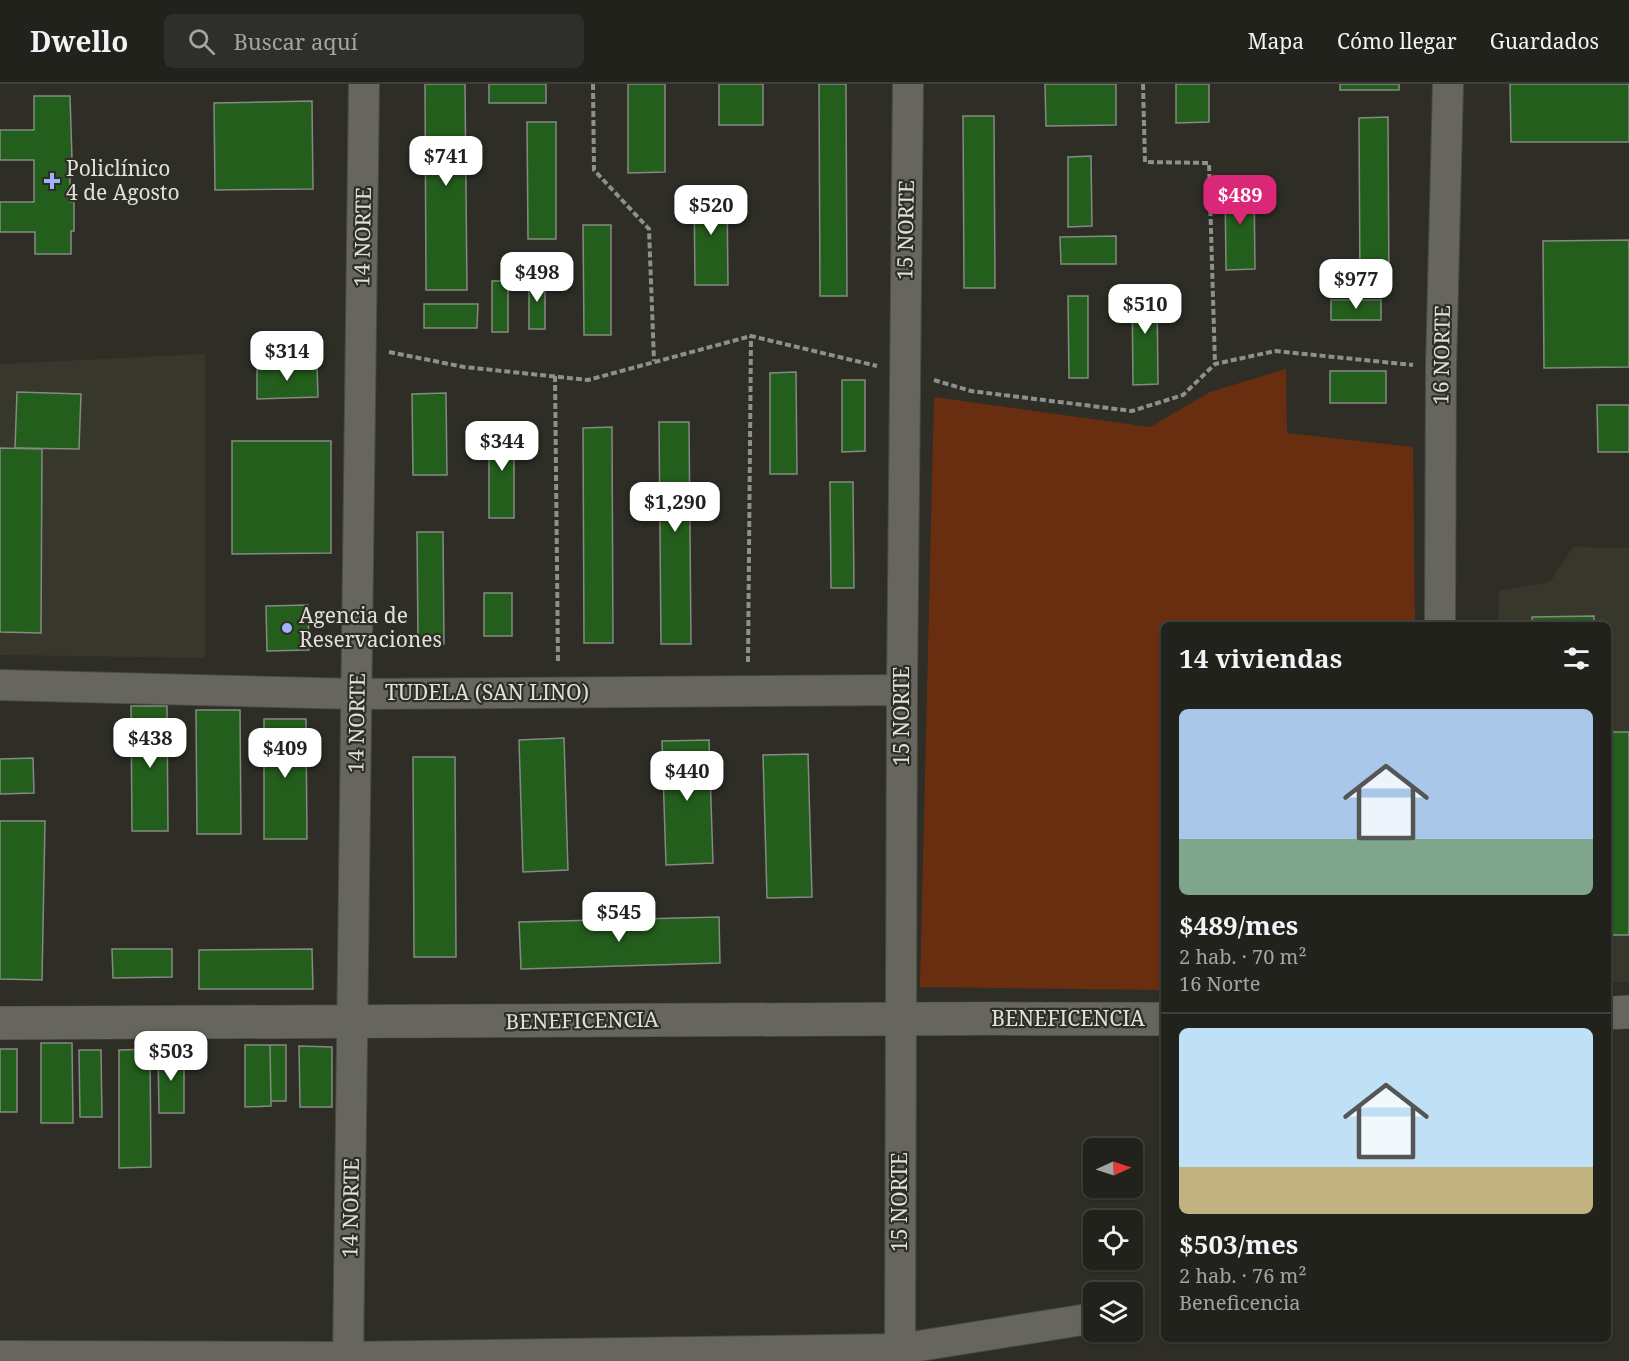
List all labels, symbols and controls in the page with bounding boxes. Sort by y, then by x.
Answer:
search box [164,14,584,68]
text: Dwello [30,22,128,60]
icon: search [185,25,218,58]
text: Buscar aquí [233,26,358,56]
text: Mapa [1248,27,1304,55]
text: Cómo llegar [1337,27,1457,55]
text: Guardados [1490,27,1599,55]
pin: $741 [410,136,482,187]
text: $741 [423,142,469,169]
place label: Policlínico 4 de Agosto [66,154,180,206]
marker: Policlínico 4 de Agosto [43,172,61,190]
pin: $489 [1204,175,1276,226]
street label: 15 NORTE [890,180,920,280]
text: $489 [1217,181,1263,208]
pin: $520 [675,185,747,236]
street label: 14 NORTE [347,187,377,287]
text: $520 [688,191,734,218]
pin: $498 [501,252,573,303]
text: $498 [514,258,560,285]
pin: $977 [1320,259,1392,310]
text: $977 [1333,265,1379,292]
pin: $510 [1109,284,1181,335]
text: $510 [1122,290,1168,317]
street label: 16 NORTE [1426,305,1456,405]
pin: $314 [251,331,323,382]
text: $314 [264,337,310,364]
pin: $344 [466,421,538,472]
text: $344 [479,427,525,454]
pin: $1,290 [626,482,724,533]
text: $1,290 [644,488,706,515]
place label: Agencia de Reservaciones [299,601,442,653]
marker: Agencia de Reservaciones [280,621,294,635]
text: 14 viviendas [1179,640,1342,676]
icon: filters [1560,642,1593,675]
street label: 15 NORTE [887,666,915,766]
street label: 14 NORTE [341,673,371,773]
street label: TUDELA (SAN LINO) [385,678,589,706]
pin: $438 [114,718,186,769]
text: $438 [127,724,173,751]
pin: $409 [249,728,321,779]
text: $409 [262,734,308,761]
icon: home [1332,748,1440,856]
pin: $440 [651,751,723,802]
text: $440 [664,757,710,784]
pin: $545 [583,892,655,943]
text: $545 [596,898,642,925]
text: $489/mes [1179,907,1298,943]
text: 2 hab. · 70 m² [1179,943,1306,970]
text: 16 Norte [1179,970,1261,997]
street label: BENEFICENCIA [991,1004,1145,1032]
street label: BENEFICENCIA [505,1005,659,1035]
pin: $503 [135,1031,207,1082]
text: $503 [148,1037,194,1064]
icon: home [1332,1067,1440,1175]
north arrow [1083,1138,1143,1198]
map controls [1083,1138,1143,1342]
street label: 15 NORTE [885,1152,913,1252]
street label: 14 NORTE [335,1158,365,1258]
button: locate [1083,1210,1143,1270]
text: $503/mes [1179,1226,1298,1262]
text: 2 hab. · 76 m² [1179,1262,1306,1289]
button: layers [1083,1282,1143,1342]
text: Beneficencia [1179,1289,1301,1316]

